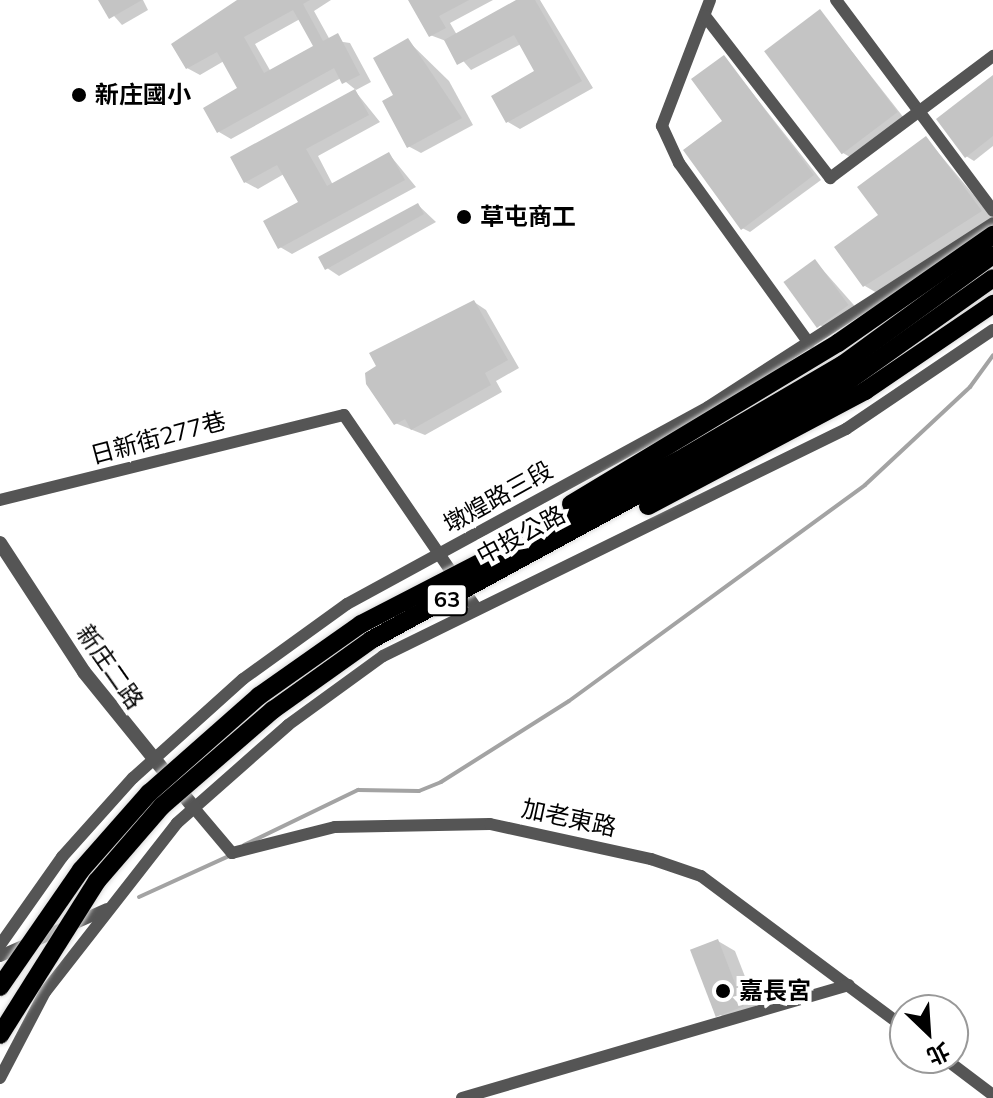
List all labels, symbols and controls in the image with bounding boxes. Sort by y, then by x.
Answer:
place label: 新庄國小 [95,81,191,109]
marker: 新庄國小 [70,86,88,104]
place label: 草屯商工 [480,203,576,231]
marker: 草屯商工 [455,208,473,226]
street label: 日新街277巷 [87,406,229,470]
street label: 墩煌路三段 [439,455,557,539]
street label: 中投公路 [472,500,570,570]
road number: 63 [425,582,469,618]
street label: 新庄二路 [71,619,149,715]
street label: 加老東路 [519,794,619,842]
place label: 嘉長宮 [739,977,811,1005]
marker: 嘉長宮 [714,982,732,1000]
north arrow [889,994,969,1074]
text: 北 [922,1037,954,1071]

